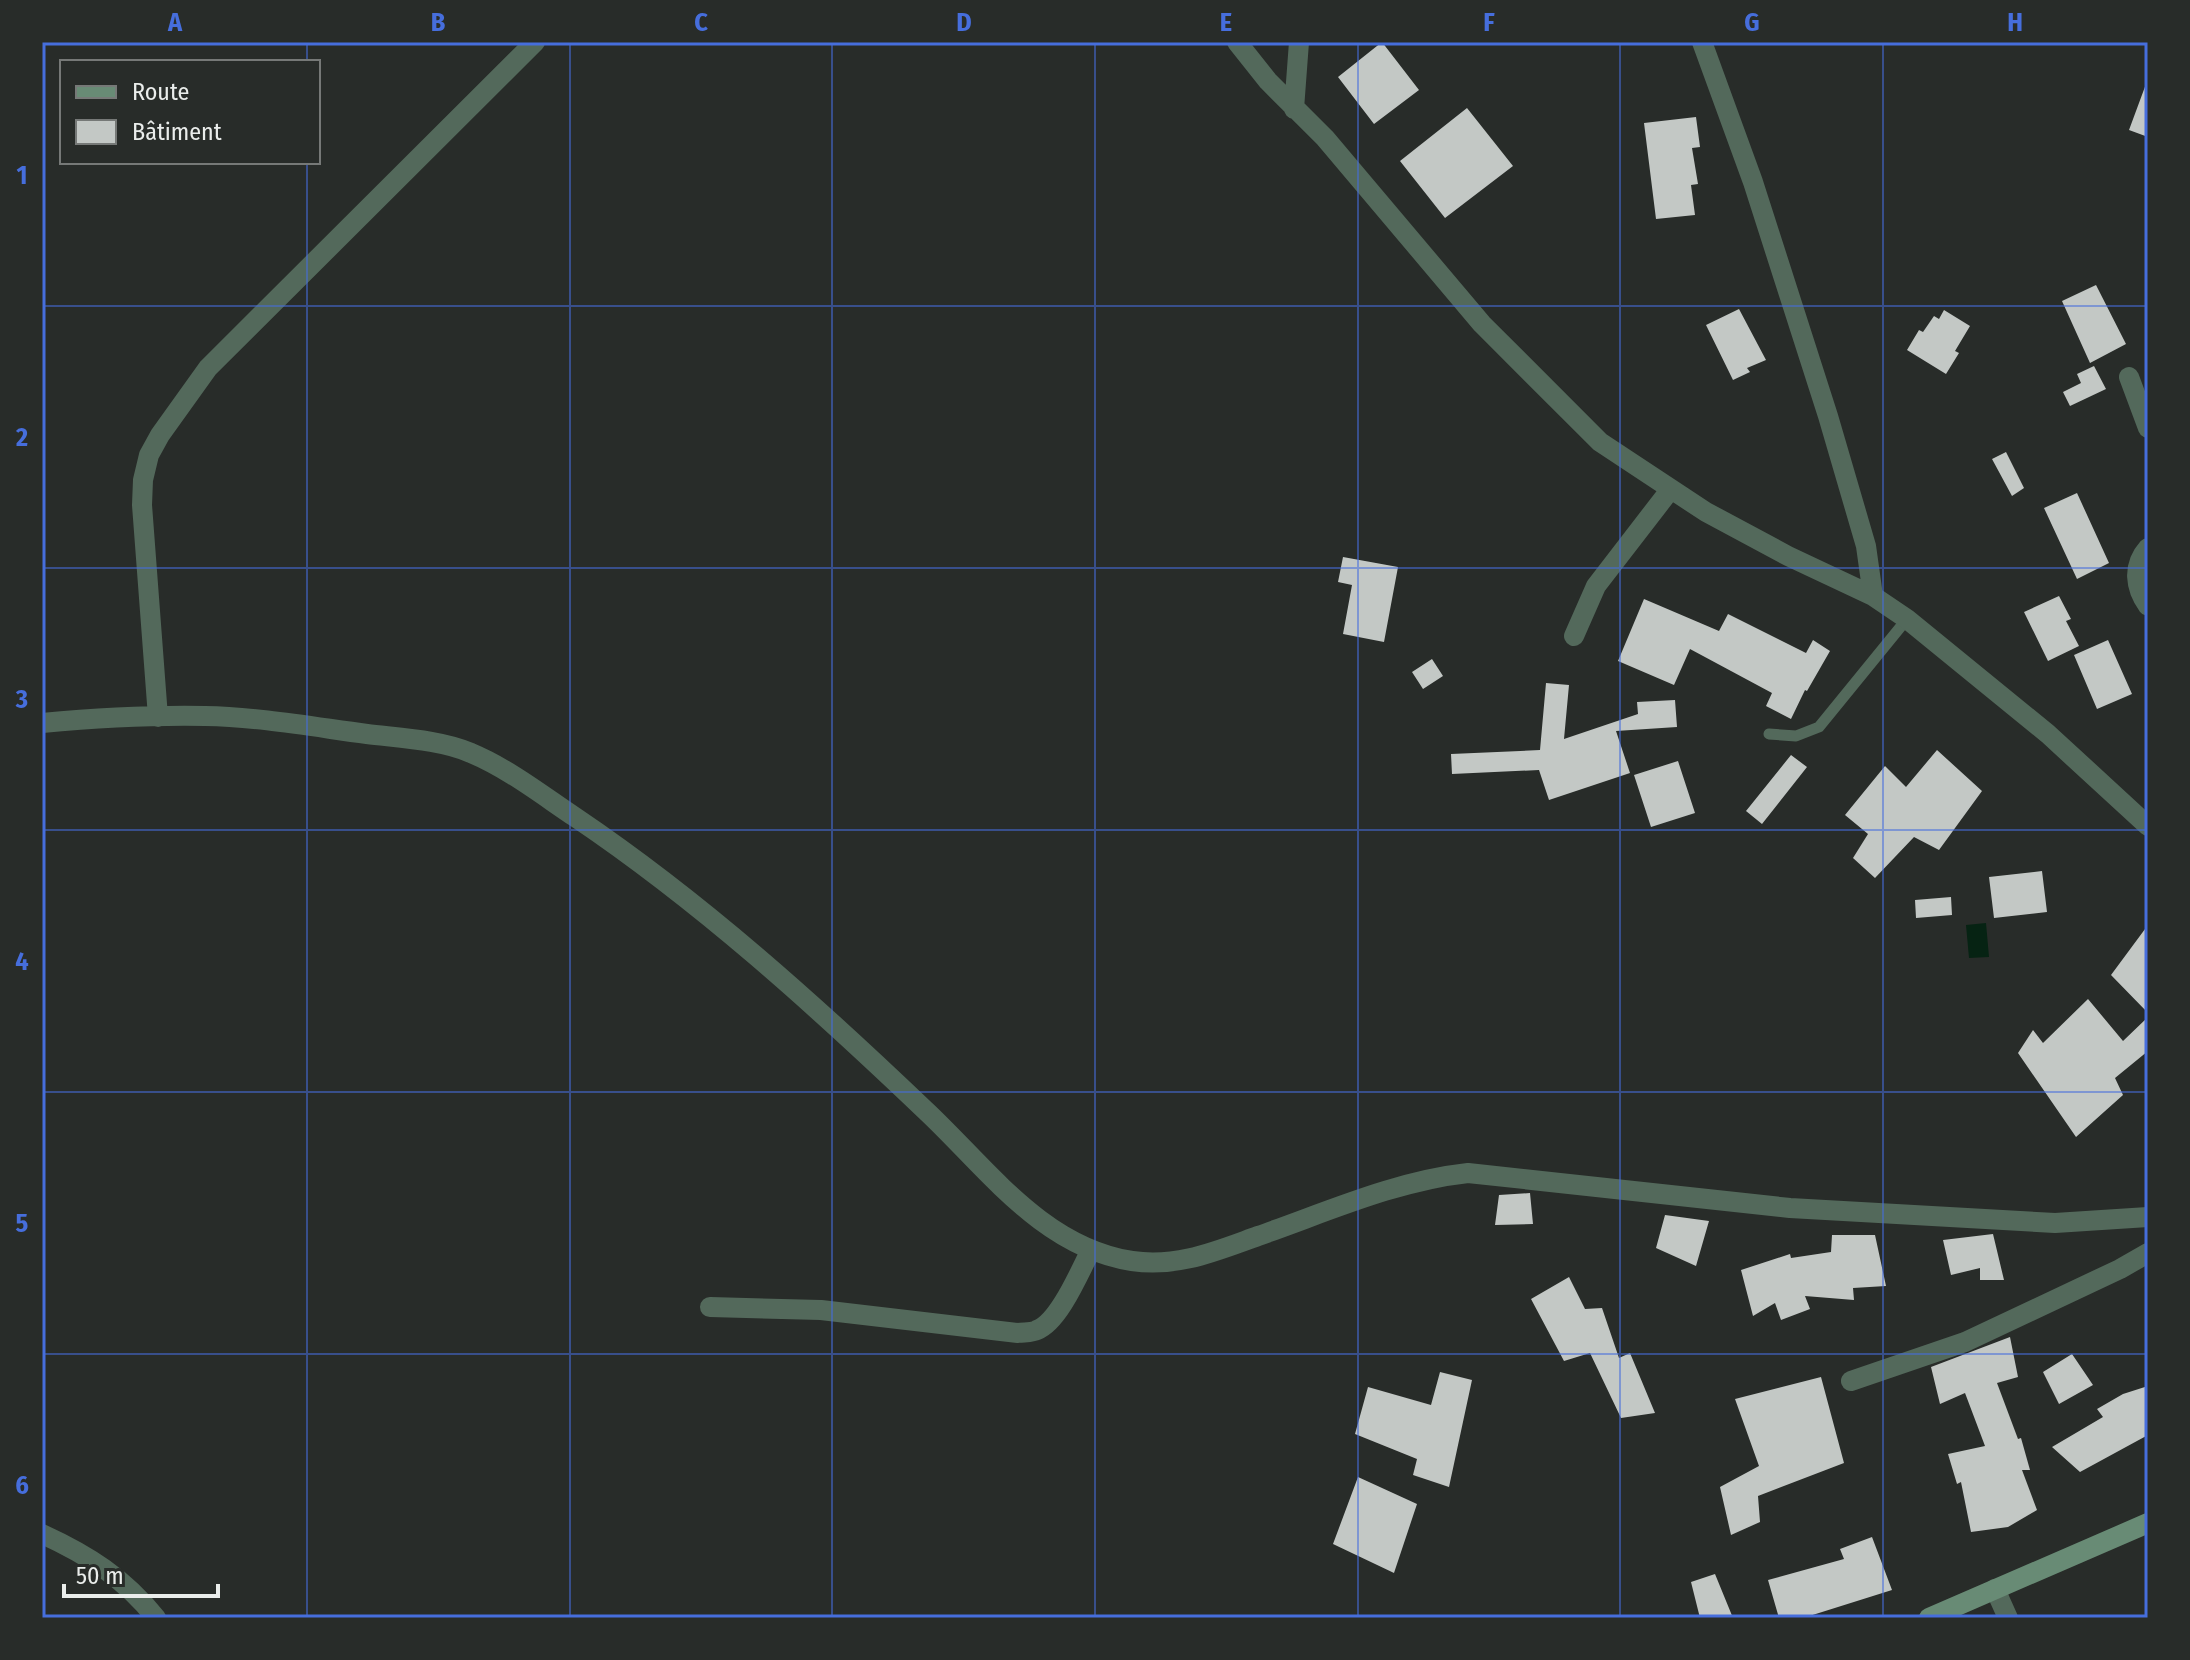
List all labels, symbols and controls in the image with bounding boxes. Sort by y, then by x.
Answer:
text: A [167,7,183,38]
text: B [431,7,446,38]
text: C [694,7,708,38]
text: D [956,7,972,38]
text: E [1220,7,1232,38]
text: F [1483,7,1495,38]
text: G [1744,7,1760,38]
text: H [2007,7,2023,38]
legend [60,60,320,164]
text: Route [132,78,189,106]
text: Bâtiment [132,118,222,146]
text: 1 [17,160,28,191]
text: 2 [15,422,28,453]
text: 3 [15,684,28,715]
text: 4 [15,946,29,977]
text: 5 [16,1208,29,1239]
text: 6 [15,1470,29,1501]
scale bar [64,1548,218,1598]
text: 50 m [76,1562,124,1590]

